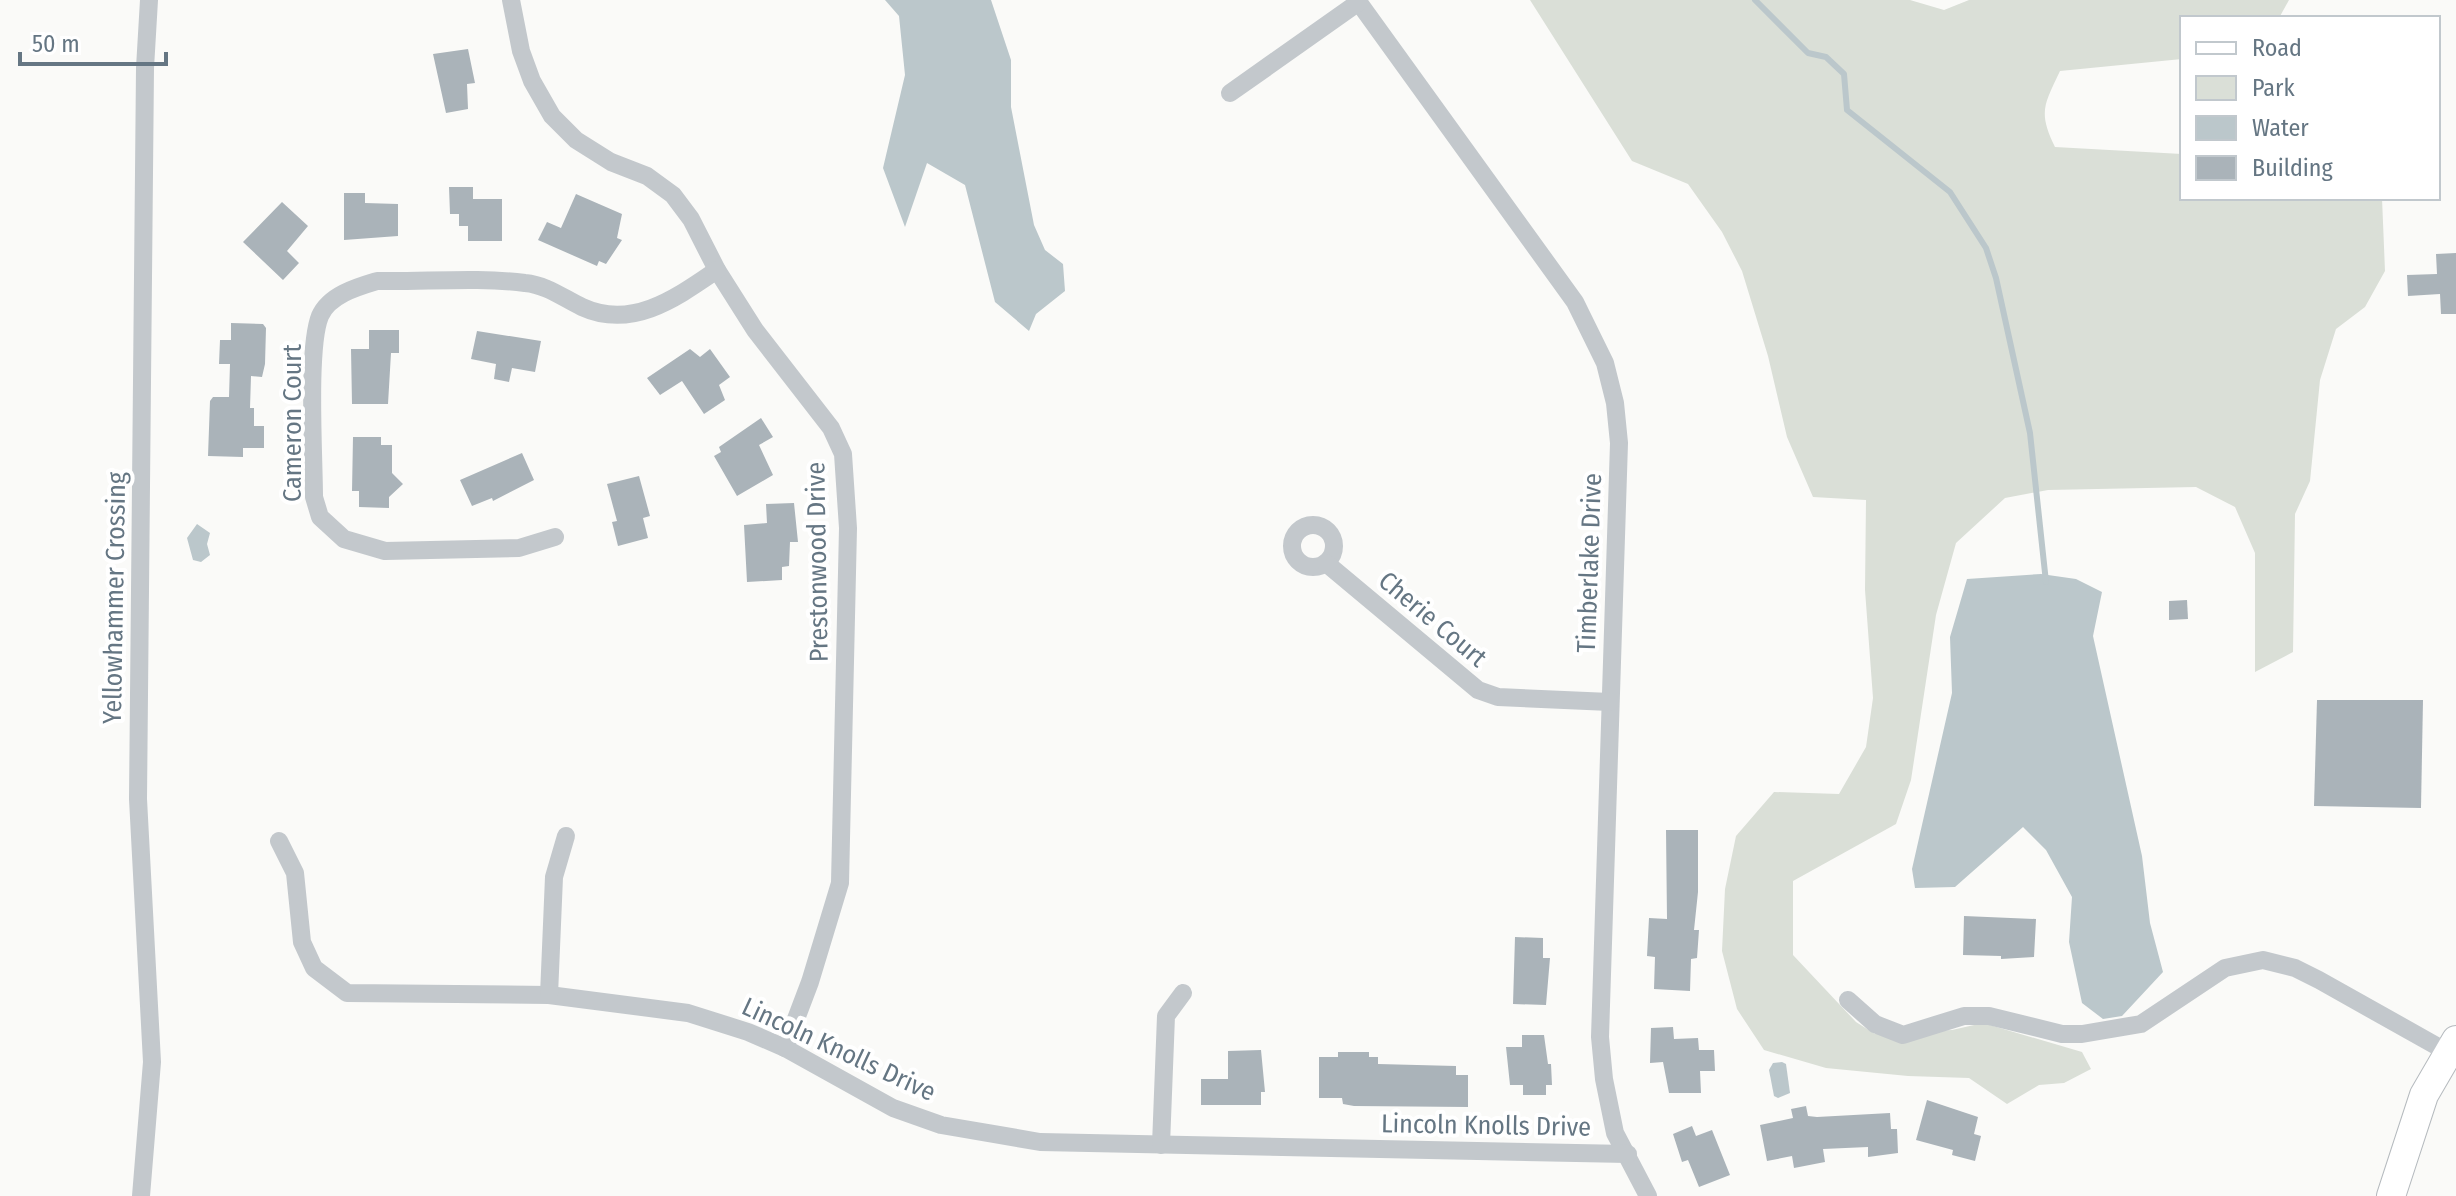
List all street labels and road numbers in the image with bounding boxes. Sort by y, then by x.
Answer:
street label: Cameron Court [277,344,308,502]
street label: Prestonwood Drive [800,462,835,662]
street label: Yellowhammer Crossing [97,471,132,724]
street label: Timberlake Drive [1571,473,1608,653]
street label: Cherie Court [1372,565,1493,674]
street label: Lincoln Knolls Drive [737,991,940,1108]
street label: Lincoln Knolls Drive [1381,1108,1591,1143]

